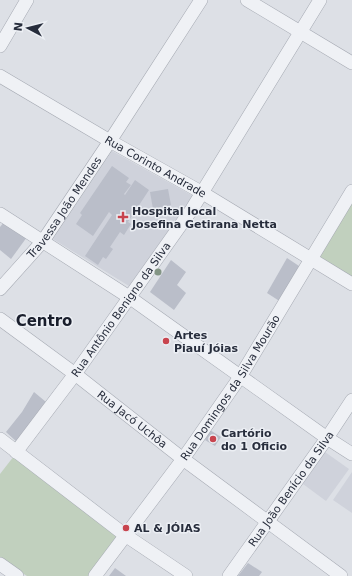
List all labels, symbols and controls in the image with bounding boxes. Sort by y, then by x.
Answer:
north arrow [8,8,48,48]
text: N [12,21,26,32]
street label: Rua Corinto Andrade [102,133,209,201]
street label: Travessa João Mendes [24,154,105,262]
place label: Hospital local Josefina Getirana Netta [131,205,277,231]
marker: Hospital local Josefina Getirana Netta [117,211,129,223]
street label: Rua Antônio Benigno da Silva [69,240,174,380]
district label: Centro [16,312,72,330]
street label: Rua Domingos da Silva Mourão [178,312,283,463]
place label: Artes Piauí Jóias [174,329,239,355]
marker: Artes Piauí Jóias [161,336,171,346]
street label: Rua Jacó Uchôa [95,388,170,451]
place label: Cartório do 1 Oficio [221,427,288,453]
street label: Rua João Benício da Silva [246,429,337,549]
marker: Cartório do 1 Oficio [208,434,218,444]
place label: AL & JÓIAS [134,522,201,535]
marker: AL & JÓIAS [121,523,131,533]

